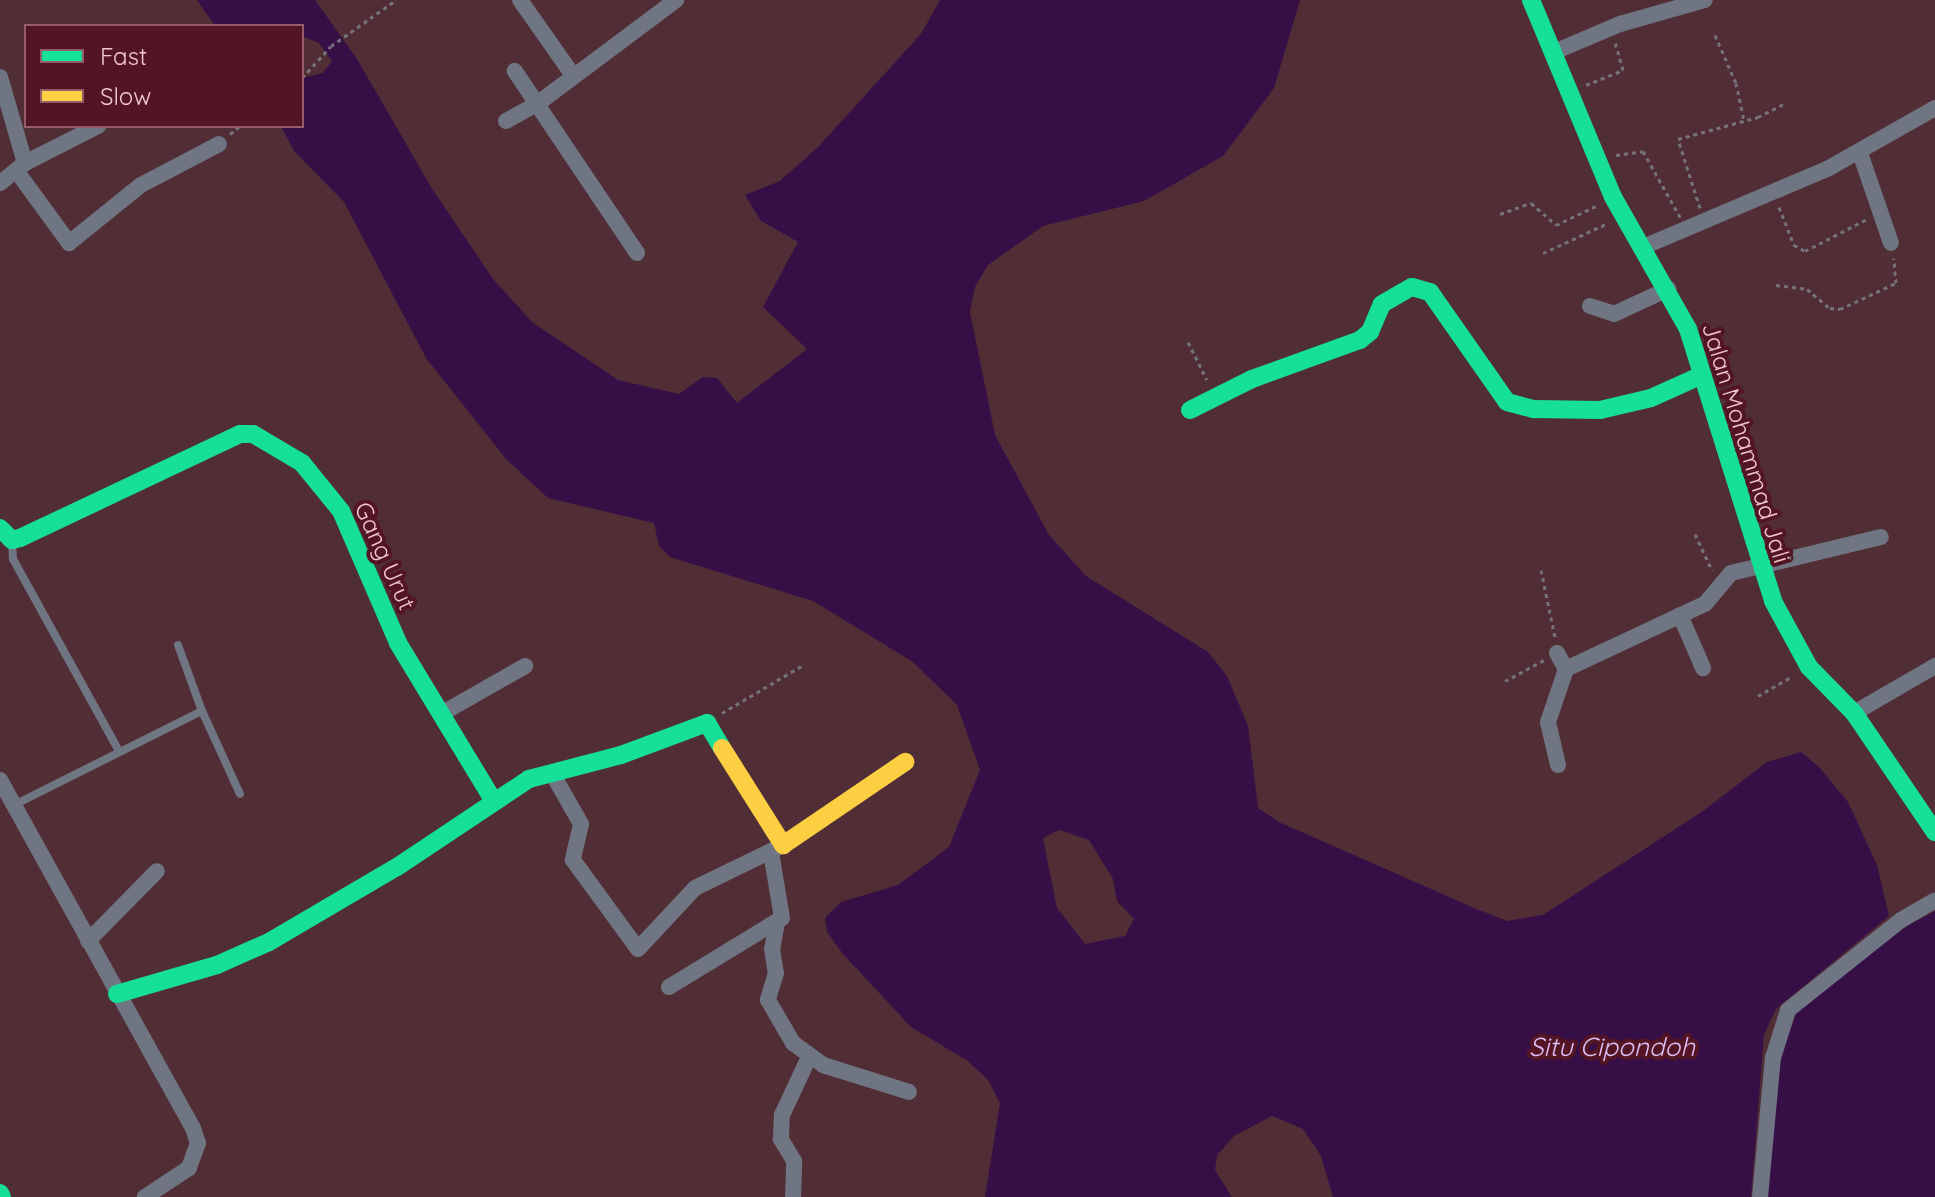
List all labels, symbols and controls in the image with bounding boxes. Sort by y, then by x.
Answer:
legend [24,24,304,128]
text: Fast [100,41,147,71]
text: Slow [100,81,151,111]
street label: Jalan Mohammad Jali [1696,319,1796,567]
street label: Gang Urut [348,498,422,614]
water label: Situ Cipondoh [1529,1031,1695,1063]

